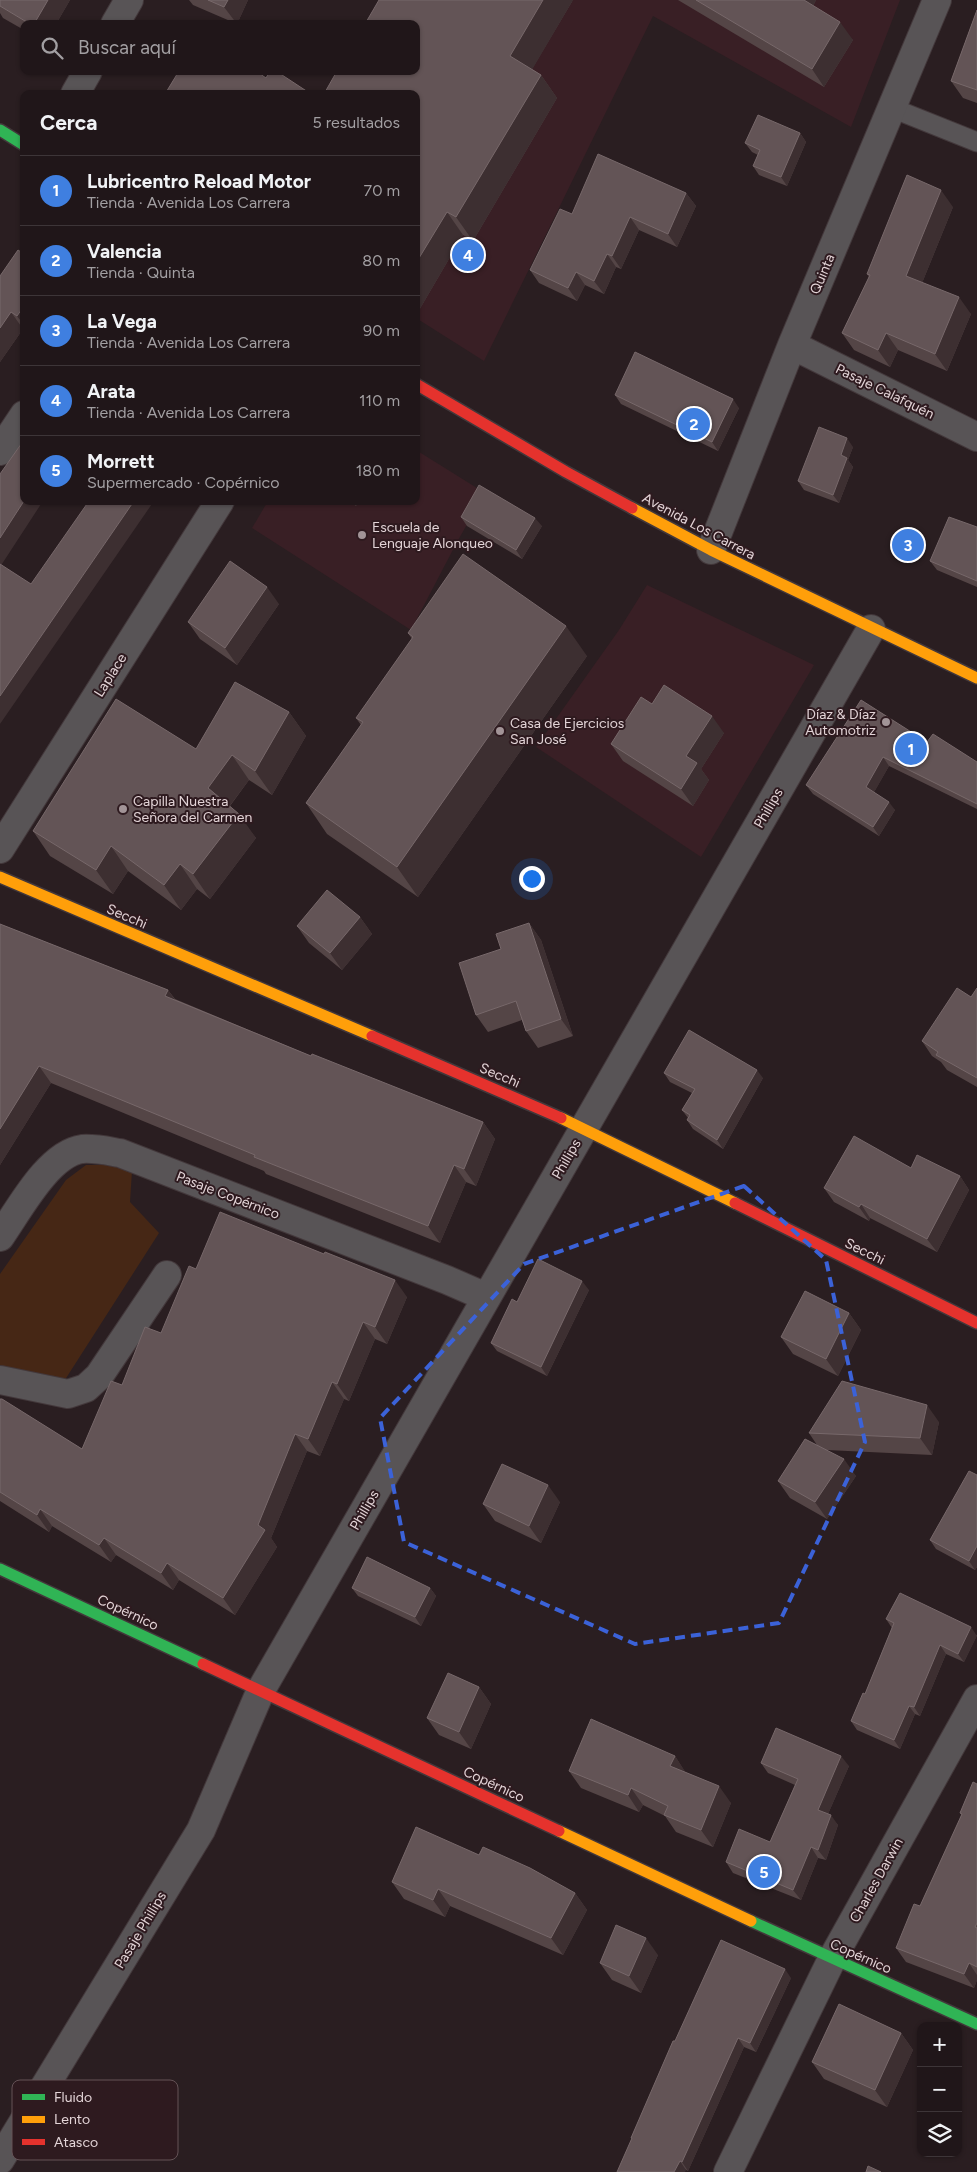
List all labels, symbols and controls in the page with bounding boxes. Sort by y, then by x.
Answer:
search box [20,20,420,75]
icon: search [38,34,66,62]
text: Buscar aquí [78,36,176,59]
text: Cerca [40,110,97,135]
text: 5 resultados [313,113,400,132]
text: Lubricentro Reload Motor [87,170,311,193]
text: 1 [53,181,59,200]
text: 70 m [364,181,400,200]
text: Tienda · Avenida Los Carrera [87,193,290,212]
pin: 4 [452,236,484,274]
text: Valencia [87,240,162,263]
text: 2 [51,251,61,270]
text: 80 m [362,251,400,270]
street label: Quinta [806,251,839,297]
text: Tienda · Quinta [87,263,195,282]
text: La Vega [87,310,157,333]
text: 3 [52,321,60,340]
text: 90 m [363,321,400,340]
text: Tienda · Avenida Los Carrera [87,333,290,352]
street label: Pasaje Calafquén [833,360,937,423]
text: Arata [87,380,136,403]
text: 4 [51,391,61,410]
text: 110 m [359,391,400,410]
text: Tienda · Avenida Los Carrera [87,403,290,422]
pin: 2 [678,405,710,443]
text: Morrett [87,450,155,473]
text: 5 [51,461,61,480]
text: 180 m [356,461,400,480]
text: Supermercado · Copérnico [87,473,280,492]
street label: Avenida Los Carrera [639,489,758,563]
place label: Escuela de Lenguaje Alonqueo [372,519,493,552]
pin: 3 [892,526,924,564]
marker: Escuela de Lenguaje Alonqueo [356,529,368,541]
street label: Laplace [90,650,131,700]
place label: Díaz & Díaz Automotriz [805,706,876,739]
place label: Casa de Ejercicios San José [510,715,624,748]
marker: Díaz & Díaz Automotriz [880,716,892,728]
marker: Casa de Ejercicios San José [494,725,506,737]
pin: 1 [895,730,927,768]
street label: Phillips [750,785,787,831]
place label: Capilla Nuestra Señora del Carmen [133,793,252,826]
marker: Capilla Nuestra Señora del Carmen [117,803,129,815]
your location [519,866,545,892]
street label: Secchi [104,900,150,933]
street label: Secchi [477,1059,523,1092]
street label: Phillips [548,1136,585,1182]
street label: Pasaje Copérnico [174,1168,282,1223]
street label: Secchi [842,1235,888,1268]
street label: Phillips [346,1487,383,1533]
street label: Copérnico [94,1591,161,1634]
street label: Copérnico [460,1763,527,1806]
street label: Charles Darwin [846,1835,907,1925]
pin: 5 [748,1853,780,1891]
street label: Pasaje Phillips [111,1889,170,1972]
street label: Copérnico [827,1935,894,1978]
map controls [917,2022,962,2157]
button: + [917,2022,962,2067]
button: − [917,2067,962,2112]
legend [12,2080,178,2160]
text: Fluido [54,2089,92,2106]
text: Lento [54,2111,90,2128]
button: layers [917,2112,962,2157]
text: Atasco [54,2134,98,2151]

